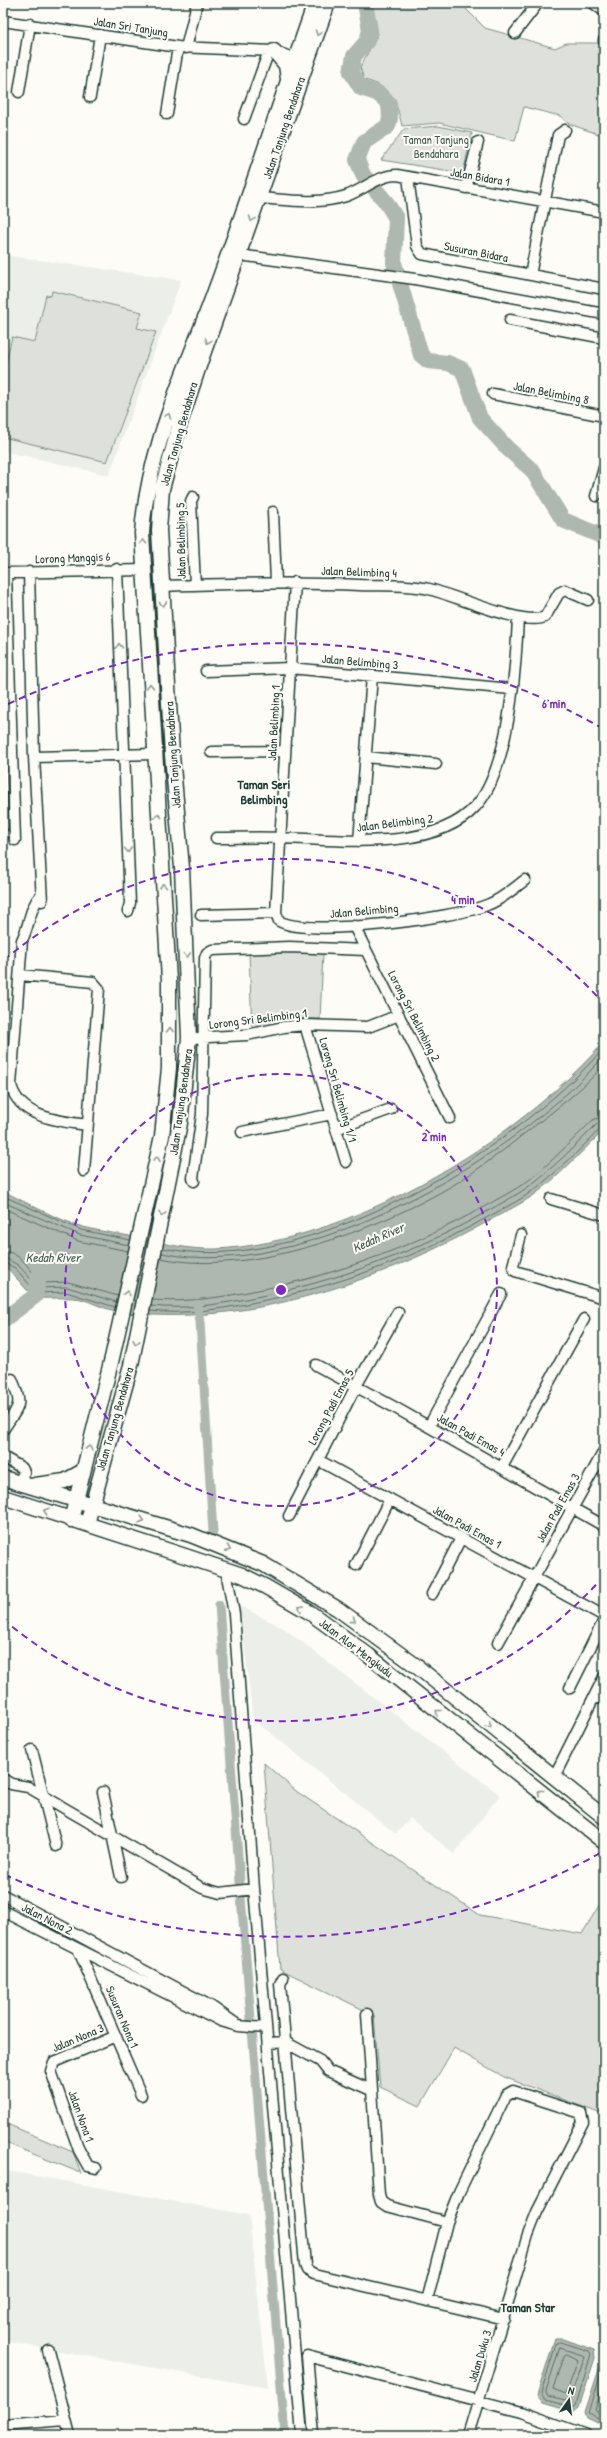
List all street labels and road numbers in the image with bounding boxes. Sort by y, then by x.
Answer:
street label: Jalan Sri Tanjung [93,12,169,41]
street label: Jalan Tanjung Bendahara [258,74,309,181]
street label: Jalan Bidara 1 [449,163,511,190]
street label: Susuran Bidara [443,237,510,266]
street label: Jalan Belimbing 8 [512,377,590,408]
street label: Jalan Tanjung Bendahara [156,380,201,488]
street label: Jalan Belimbing 5 [171,503,190,579]
street label: Lorong Manggis 6 [35,548,111,567]
street label: Jalan Belimbing 4 [321,562,398,581]
street label: Jalan Belimbing 3 [321,650,399,673]
street label: Jalan Belimbing 1 [263,685,284,761]
street label: Jalan Tanjung Bendahara [160,701,185,809]
street label: Jalan Belimbing 2 [356,809,435,836]
street label: Jalan Belimbing [329,899,399,922]
street label: Lorong Sri Belimbing 2 [384,968,445,1064]
street label: Lorong Sri Belimbing 1 [208,1004,308,1033]
street label: Lorong Sri Belimbing 1/1 [315,1036,361,1144]
street label: Jalan Tanjung Bendahara [165,1048,196,1156]
street label: Jalan Tanjung Bendahara [92,1365,137,1473]
street label: Lorong Padi Emas 5 [303,1366,358,1448]
street label: Jalan Padi Emas 4 [434,1409,509,1461]
street label: Jalan Padi Emas 3 [532,1470,584,1545]
street label: Jalan Padi Emas 1 [430,1501,504,1552]
street label: Jalan Alor Mengkudu [316,1614,397,1681]
street label: Jalan Nona 2 [19,1899,76,1939]
street label: Susuran Nona 1 [102,1983,143,2050]
street label: Jalan Nona 3 [49,2019,106,2056]
street label: Jalan Nona 1 [64,2088,99,2144]
street label: Jalan Duku 3 [464,2328,495,2384]

